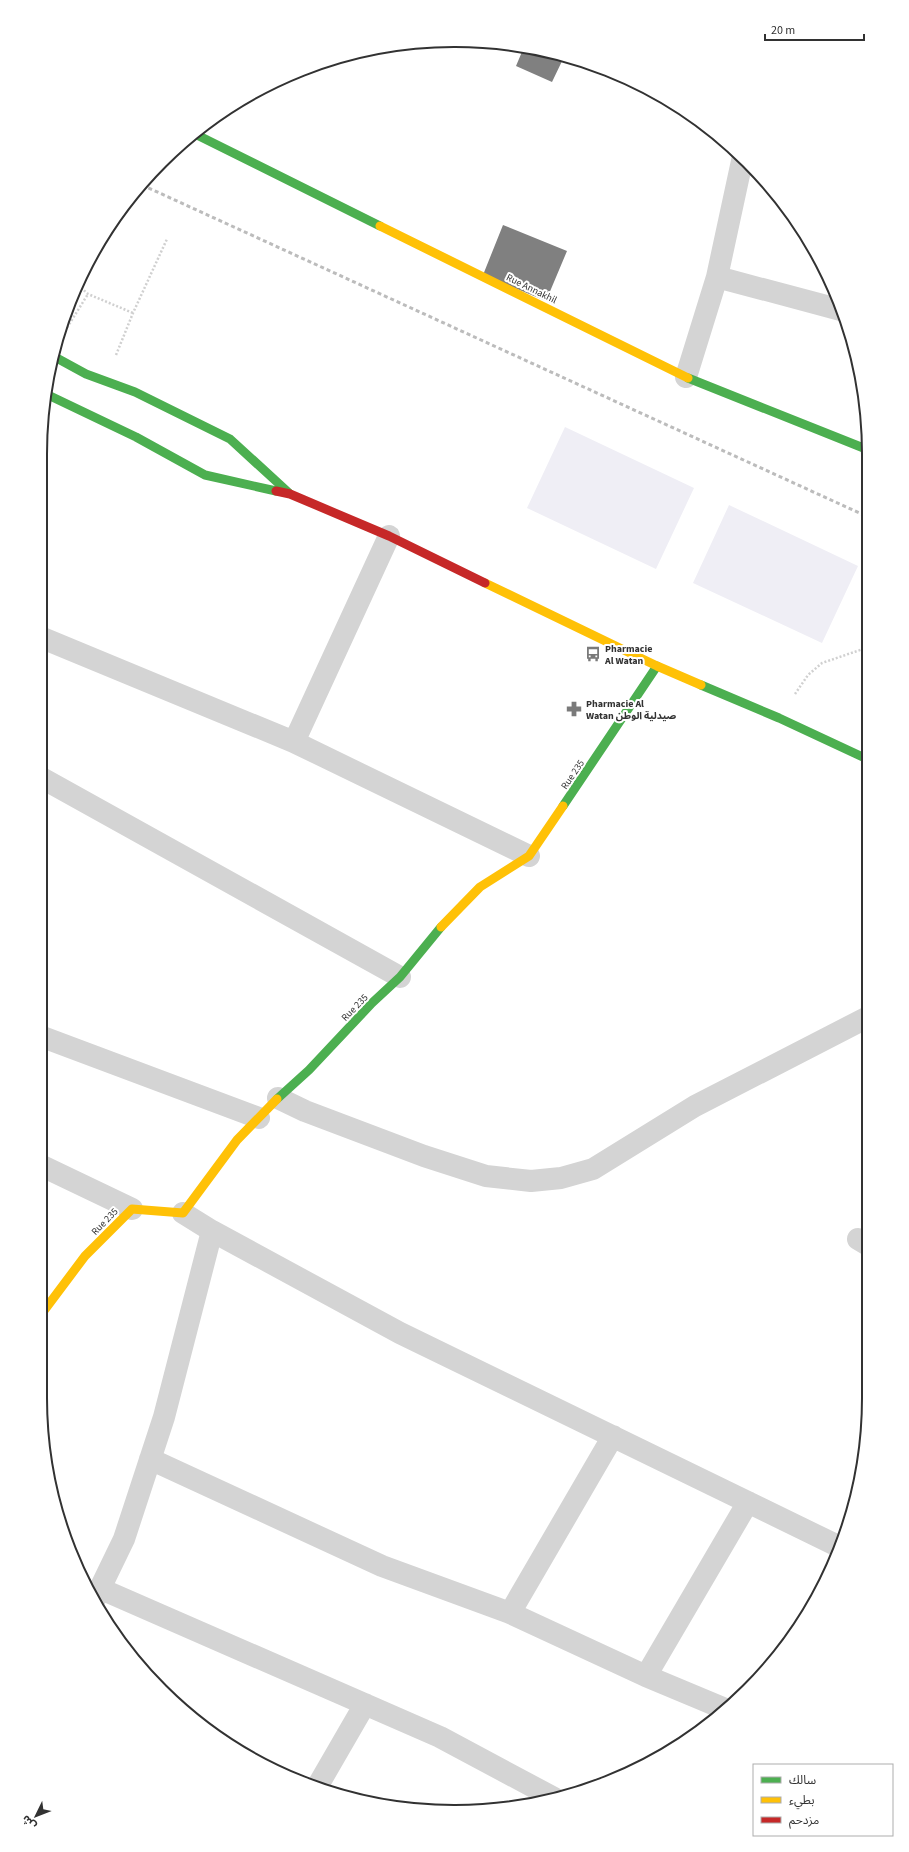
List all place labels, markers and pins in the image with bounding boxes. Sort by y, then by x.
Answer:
place label: Pharmacie Al Watan [604,642,652,668]
bus stop icon: Pharmacie Al Watan [584,645,602,663]
place label: Pharmacie Al Watan صيدلية الوطن [586,697,676,723]
pharmacy icon: Pharmacie Al Watan صيدلية الوطن [565,700,583,718]

